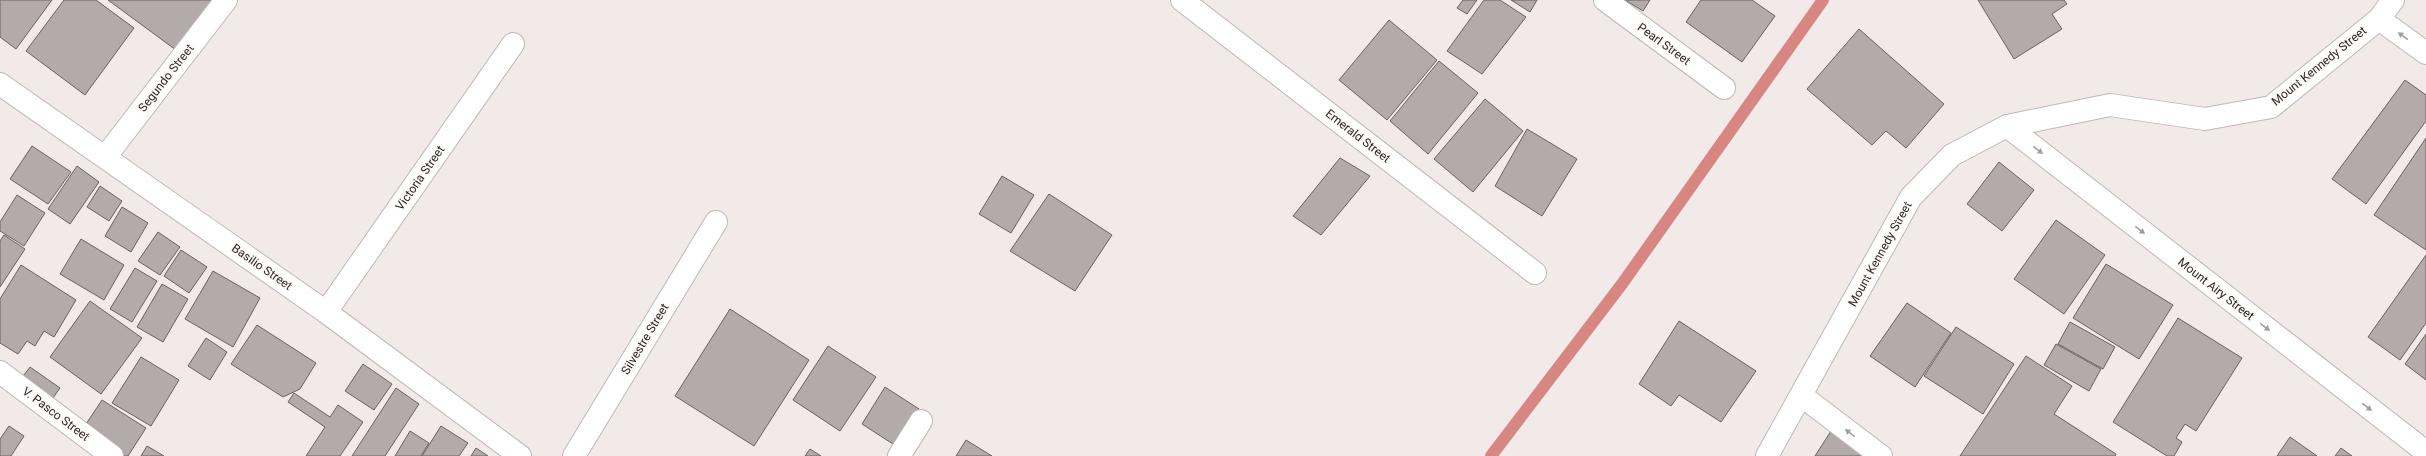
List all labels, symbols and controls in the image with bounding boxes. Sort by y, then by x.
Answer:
street label: Pearl Street [1635,20,1693,68]
street label: Mount Kennedy Street [2269,23,2369,109]
one-way arrow [2397,32,2408,40]
street label: Segundo Street [135,41,197,115]
street label: Emerald Street [1323,106,1393,166]
street label: Victoria Street [393,143,447,213]
one-way arrow [2032,146,2043,154]
street label: Mount Kennedy Street [1845,199,1915,309]
one-way arrow [2135,225,2146,234]
street label: Basilio Street [229,241,295,293]
street label: Mount Airy Street [2175,255,2257,323]
street label: Silvestre Street [618,301,672,377]
one-way arrow [2259,322,2270,331]
street label: V. Pasco Street [20,384,92,444]
one-way arrow [2362,402,2373,411]
one-way arrow [1845,429,1855,437]

